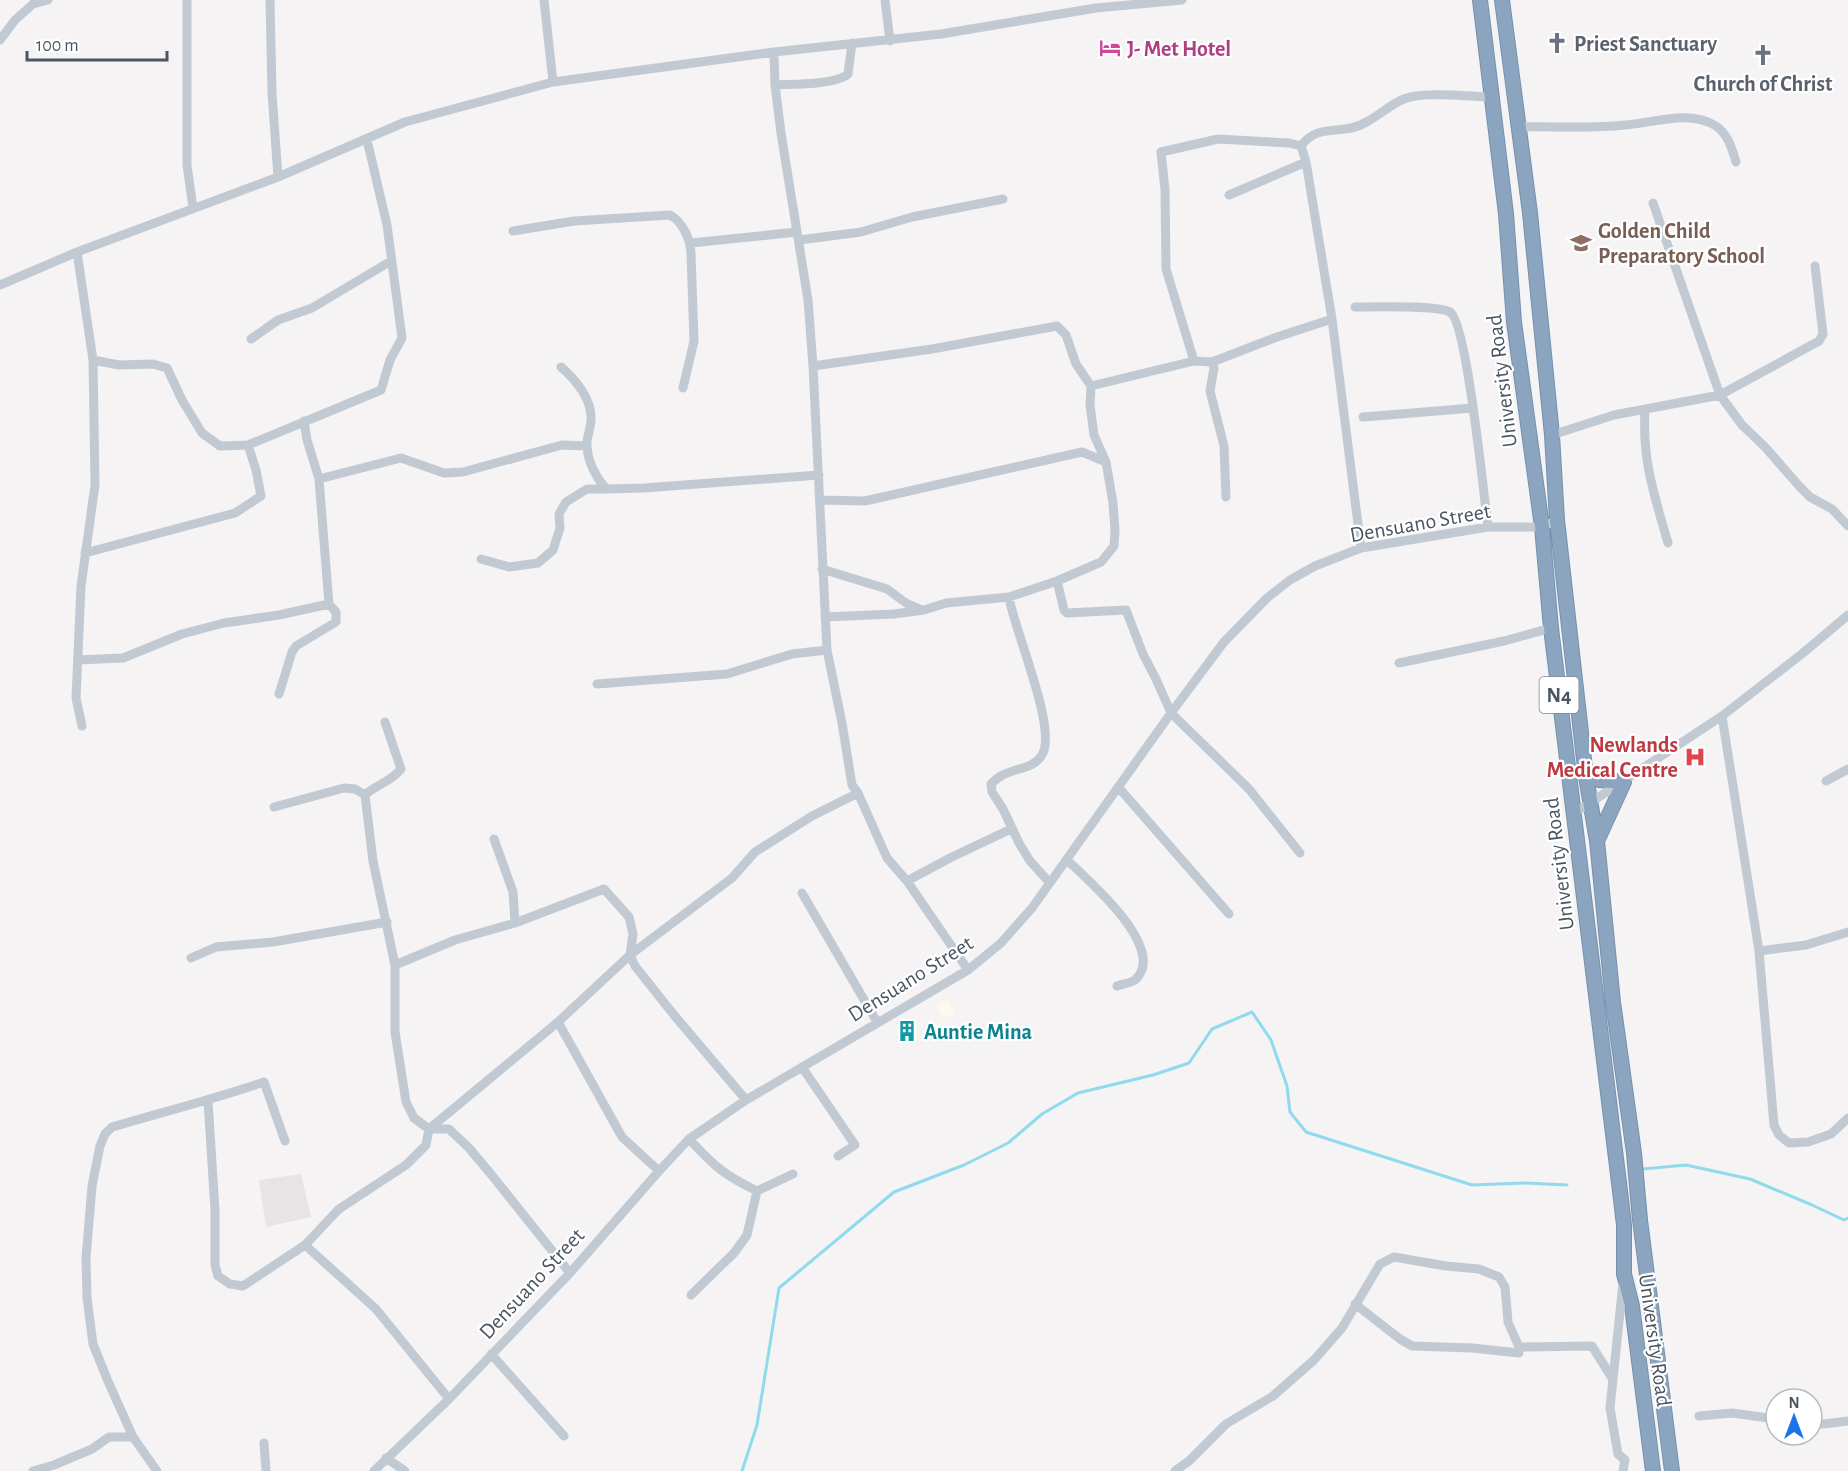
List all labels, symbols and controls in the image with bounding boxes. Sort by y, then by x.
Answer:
scale bar [27,24,166,62]
church icon: Priest Sanctuary [1545,31,1569,55]
place label: Priest Sanctuary [1574,33,1717,56]
hotel icon: J- Met Hotel [1098,36,1122,60]
text: 100 m [36,37,79,55]
place label: J- Met Hotel [1127,38,1231,60]
church icon: Church of Christ [1751,43,1775,67]
place label: Church of Christ [1694,73,1833,95]
place label: Golden Child Preparatory School [1598,220,1765,268]
school or university icon: Golden Child Preparatory School [1569,231,1593,255]
street label: University Road [1483,313,1521,448]
street label: Densuano Street [1348,500,1492,546]
road number: N4 [1540,677,1578,713]
place label: Newlands Medical Centre [1547,734,1678,781]
hospital icon: Newlands Medical Centre [1683,745,1707,769]
street label: University Road [1540,796,1578,931]
street label: Densuano Street [844,932,977,1026]
building icon: Auntie Mina [895,1019,919,1043]
place label: Auntie Mina [924,1021,1033,1043]
street label: Densuano Street [475,1224,588,1343]
street label: University Road [1635,1273,1675,1408]
north arrow [1764,1387,1824,1447]
text: N [1788,1395,1800,1411]

